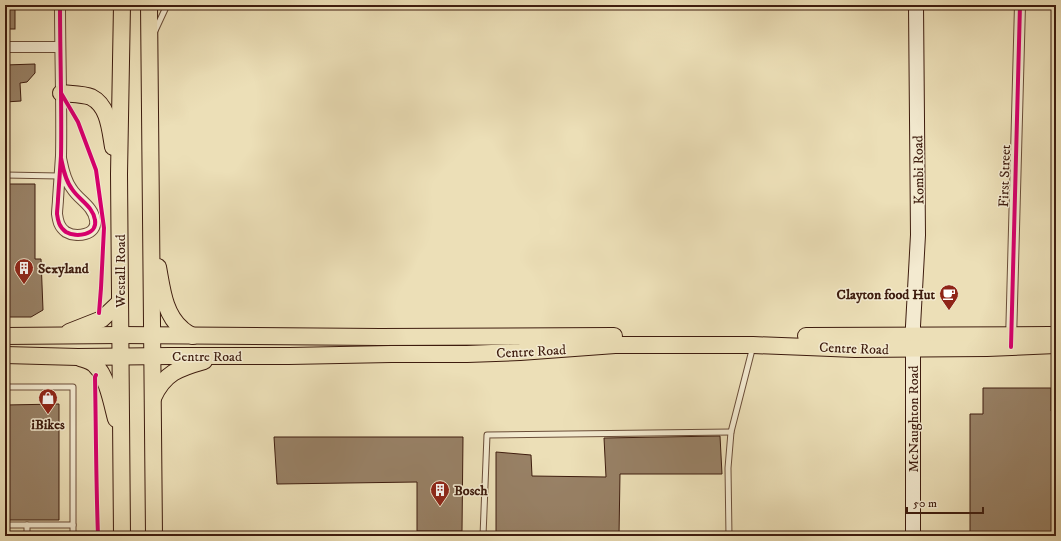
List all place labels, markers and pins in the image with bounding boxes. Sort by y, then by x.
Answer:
building icon: Sexyland [13,257,35,285]
place label: Sexyland [38,260,90,278]
cafe icon: Clayton food Hut [938,283,960,311]
place label: Clayton food Hut [837,286,936,304]
shop icon: iBikes [37,387,59,415]
place label: iBikes [31,416,65,434]
building icon: Bosch [429,479,451,507]
place label: Bosch [454,482,488,500]

